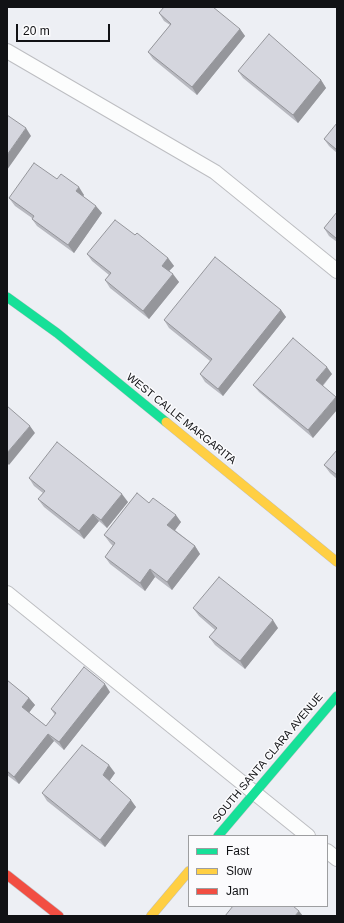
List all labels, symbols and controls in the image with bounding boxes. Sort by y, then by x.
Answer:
scale bar [18,16,112,42]
text: 20 m [23,24,50,38]
street label: WEST CALLE MARGARITA [123,371,239,467]
street label: SOUTH SANTA CLARA AVENUE [210,691,326,825]
legend [188,835,328,907]
text: Fast [226,844,249,858]
text: Slow [226,864,252,878]
text: Jam [226,884,249,898]

